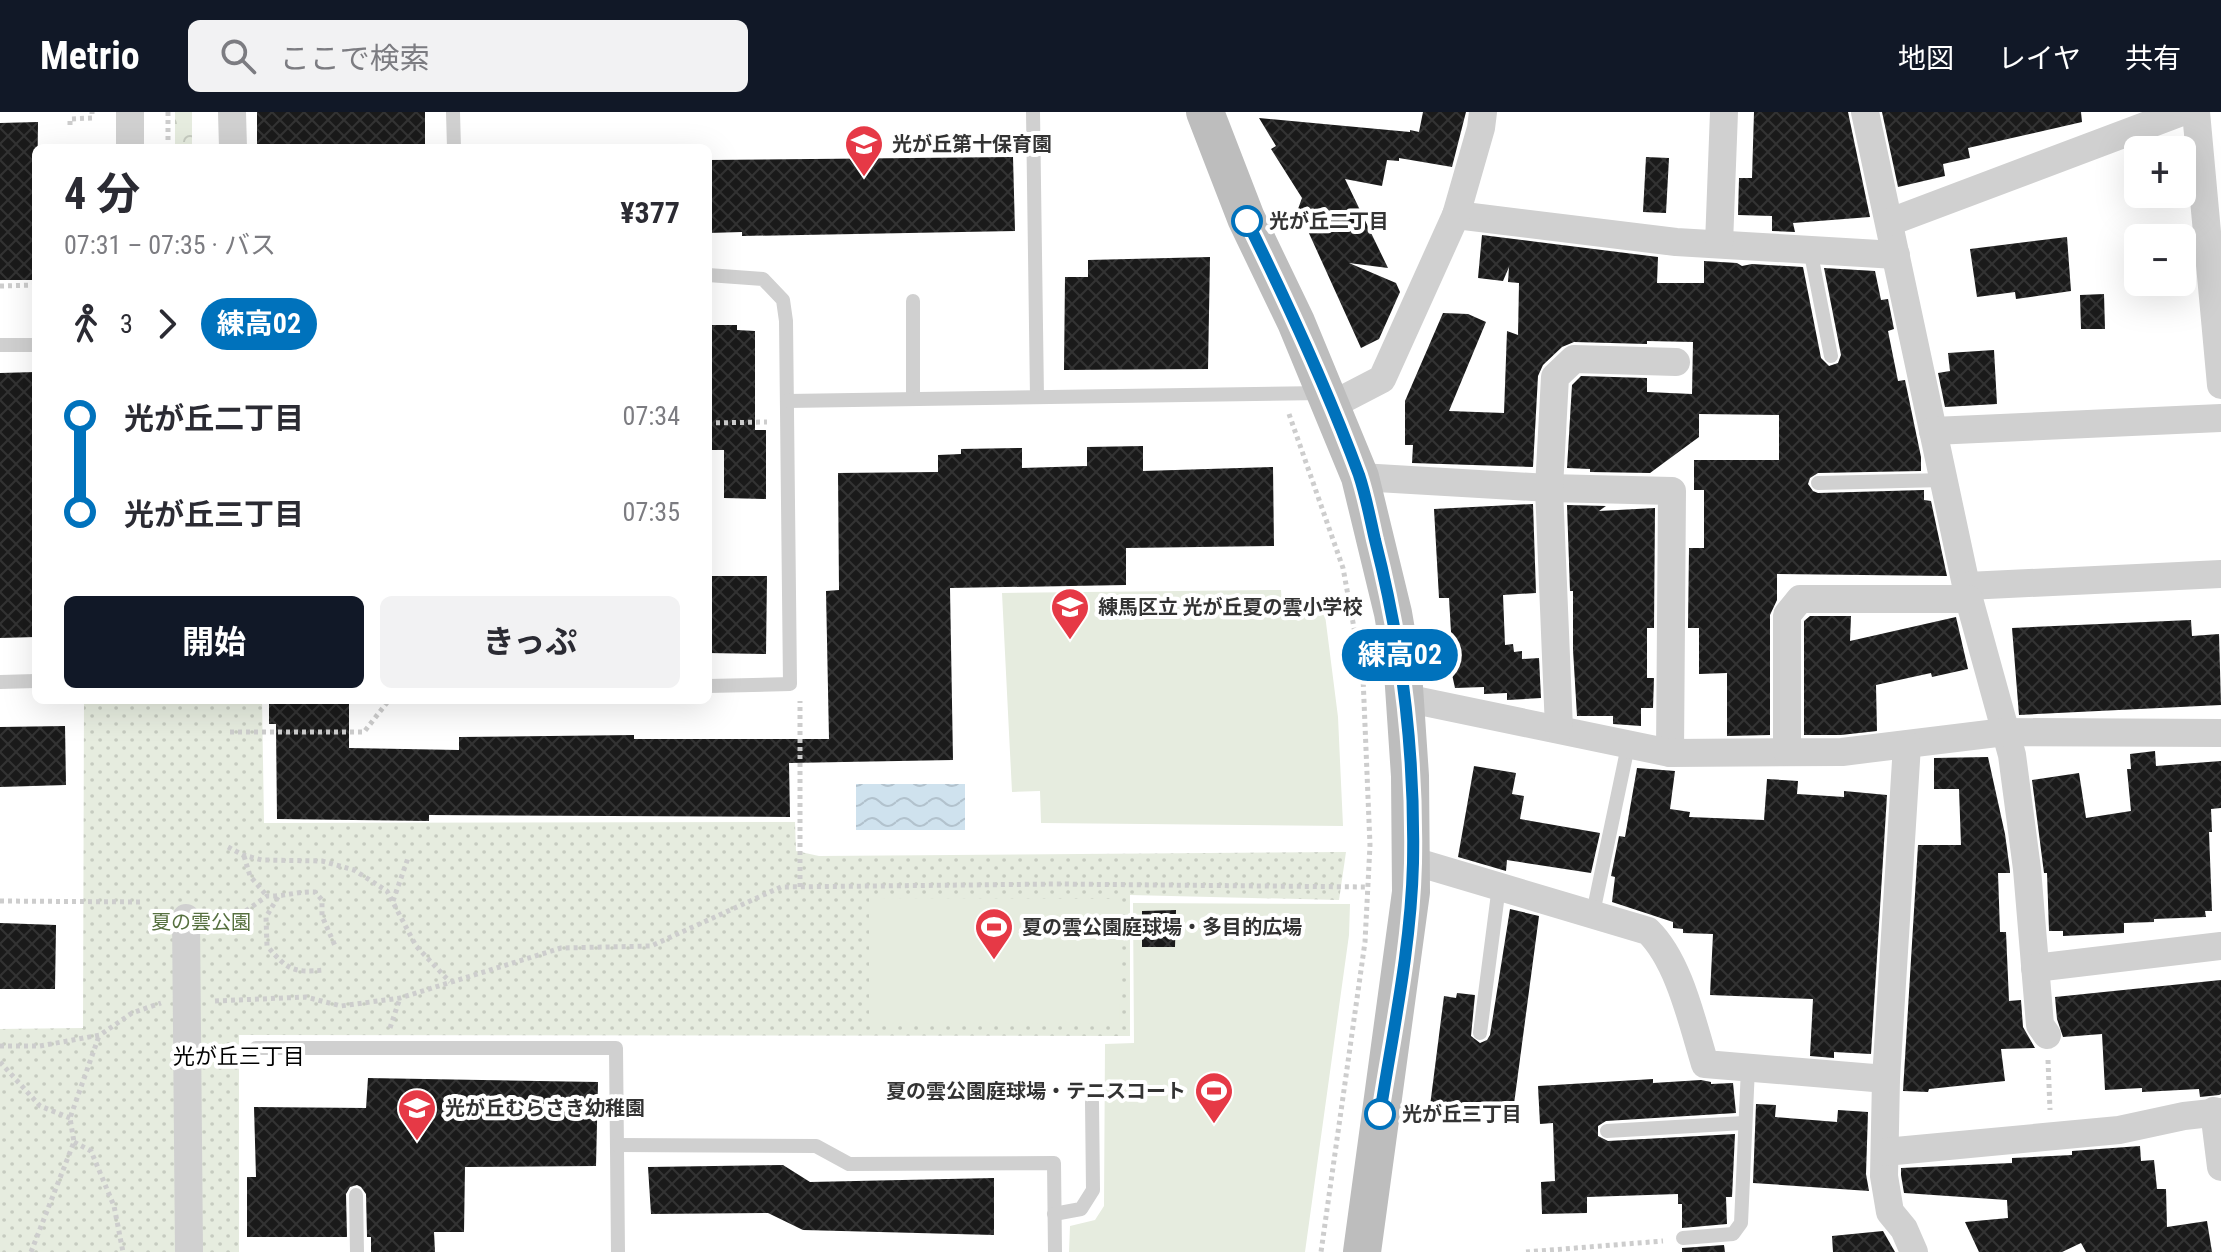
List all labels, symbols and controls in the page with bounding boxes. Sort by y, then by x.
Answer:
search box [188,20,748,92]
text: Metrio [40,34,140,78]
icon: search [216,34,260,78]
text: ここで検索 [280,41,430,76]
text: 地図 [1898,42,1954,75]
text: レイヤ [1998,42,2081,75]
text: 共有 [2125,42,2181,75]
school or university icon: 光が丘第十保育園 [843,123,885,178]
place label: 光が丘第十保育園 [892,132,1052,156]
map controls [2124,136,2196,296]
button: + [2124,136,2196,208]
text: 4 分 [64,168,140,220]
text: ¥377 [620,195,680,230]
marker: 光が丘二丁目 [1232,206,1262,236]
place label: 光が丘二丁目 [1269,209,1389,233]
button: − [2124,224,2196,296]
text: 07:31 – 07:35 · バス [64,230,276,260]
icon: walk [64,302,108,346]
icon: forward [145,302,189,346]
text: 練高02 [217,307,301,340]
text: 3 [120,309,133,339]
text: 光が丘二丁目 [124,401,304,436]
text: 07:34 [623,401,680,431]
text: 光が丘三丁目 [124,497,304,532]
text: 07:35 [623,497,680,527]
school or university icon: 練馬区立 光が丘夏の雲小学校 [1049,586,1091,641]
place label: 練馬区立 光が丘夏の雲小学校 [1098,595,1363,619]
button: 開始 [64,596,364,688]
button: きっぷ [380,596,680,688]
line badge: 練高02 [1344,629,1456,681]
text: 練高02 [1358,638,1442,671]
sports icon: 夏の雲公園庭球場・多目的広場 [973,906,1015,961]
park label: 夏の雲公園 [151,910,251,934]
place label: 夏の雲公園庭球場・多目的広場 [1022,915,1302,939]
district label: 光が丘三丁目 [173,1044,305,1069]
sports icon: 夏の雲公園庭球場・テニスコート [1193,1070,1235,1125]
place label: 夏の雲公園庭球場・テニスコート [886,1079,1186,1103]
school or university icon: 光が丘むらさき幼稚園 [396,1087,438,1142]
place label: 光が丘むらさき幼稚園 [445,1096,645,1120]
marker: 光が丘三丁目 [1365,1099,1395,1129]
place label: 光が丘三丁目 [1402,1102,1522,1126]

